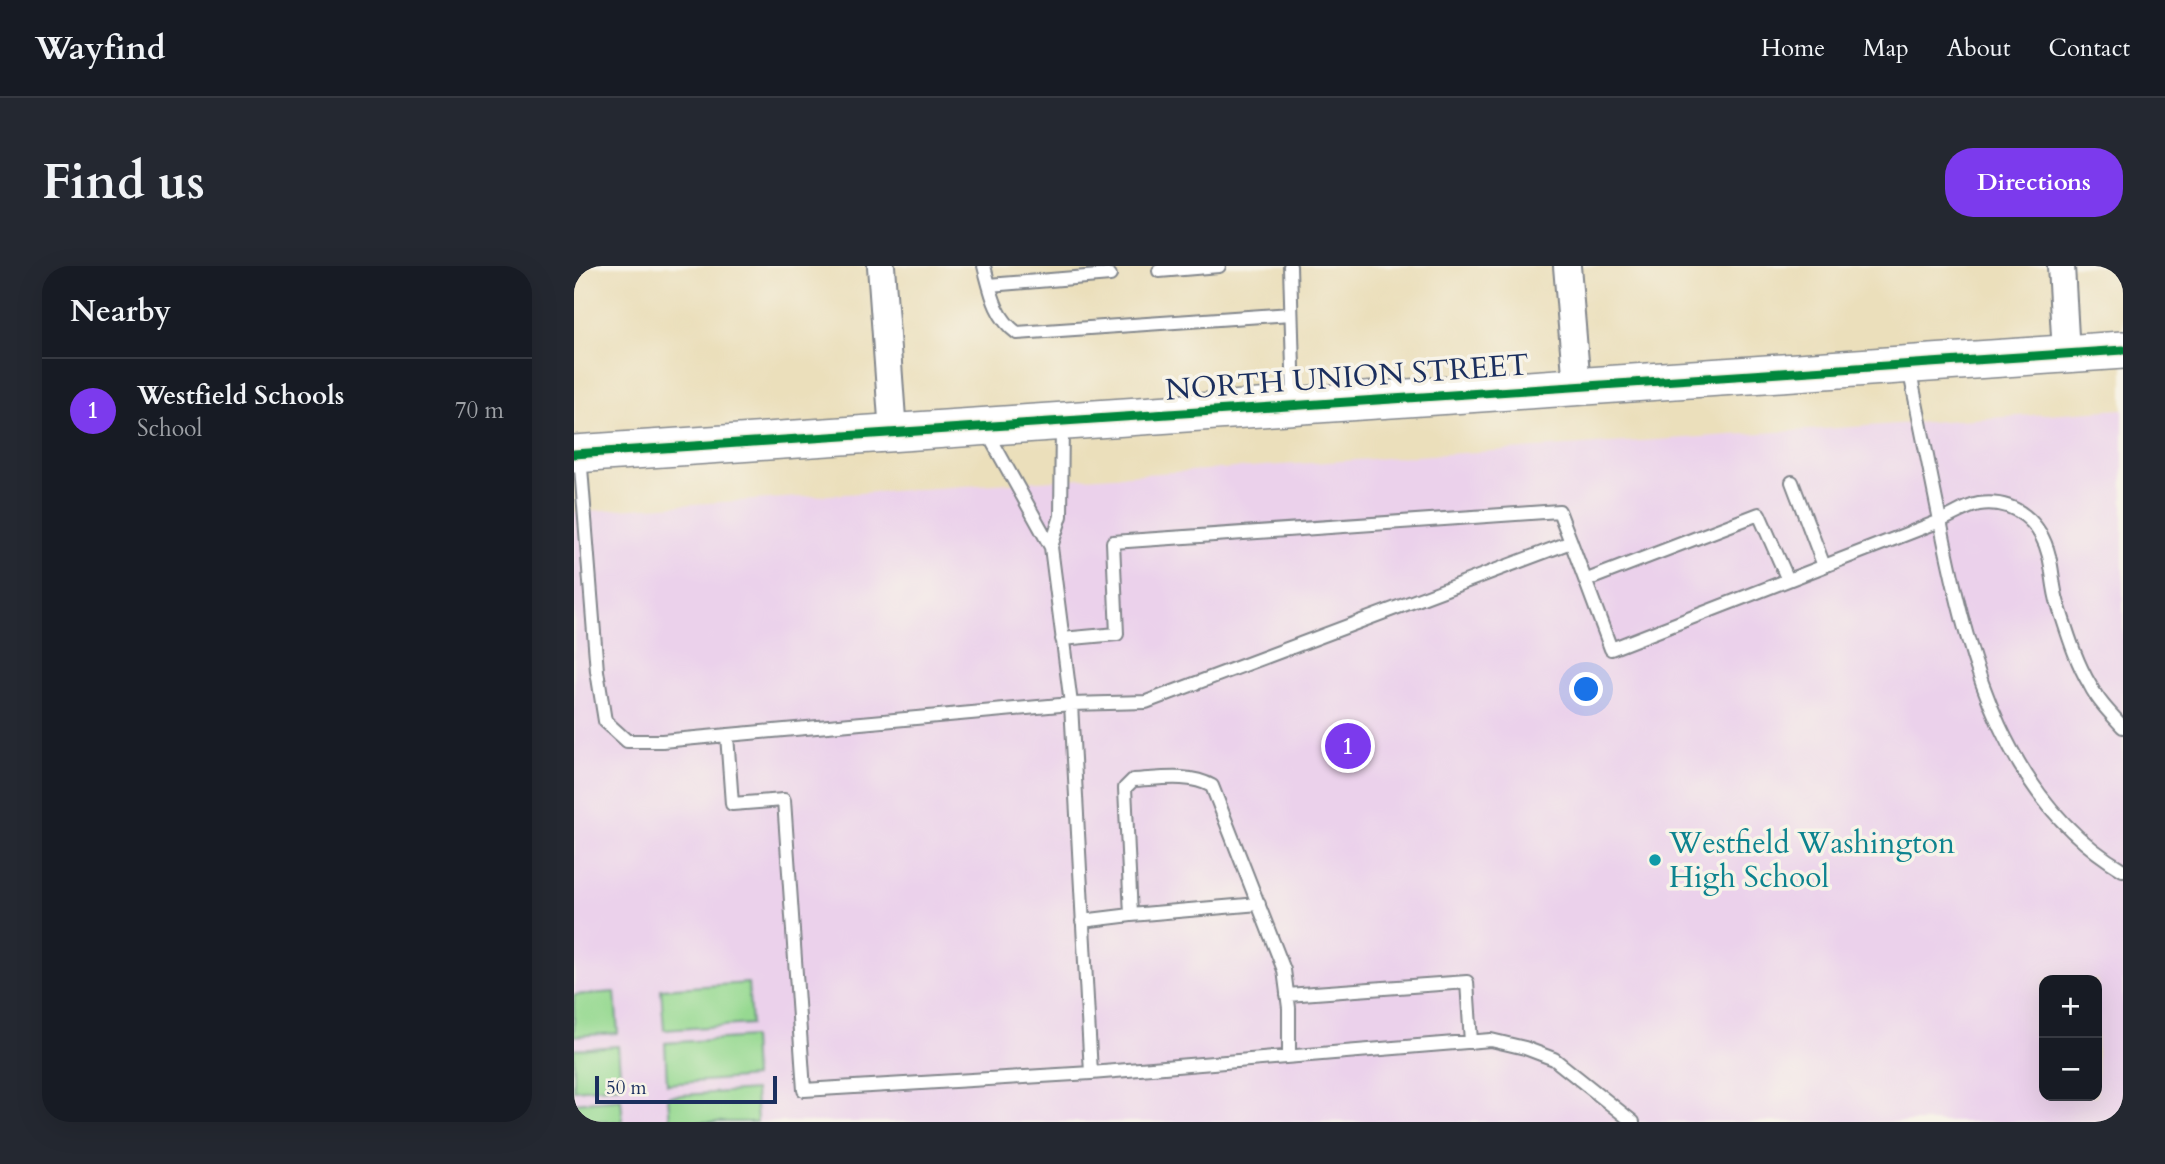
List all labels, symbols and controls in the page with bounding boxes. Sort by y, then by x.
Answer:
text: Wayfind [35,26,166,71]
text: Home [1761,32,1825,65]
text: Map [1863,32,1909,65]
text: About [1947,32,2011,65]
text: Contact [2049,32,2130,65]
button: Directions [1945,148,2123,217]
text: Find us [42,149,205,216]
text: Nearby [70,291,171,332]
street label: NORTH UNION STREET [1164,344,1530,411]
text: Westfield Schools [137,378,344,413]
text: 1 [87,395,99,426]
text: 70 m [455,395,504,426]
text: School [137,413,202,444]
your location [1569,672,1603,706]
pin: 1 [1325,720,1371,772]
place label: Westfield Washington High School [1668,823,1955,898]
marker: Westfield Washington High School [1647,852,1663,868]
map controls [2039,975,2102,1101]
button: + [2039,975,2102,1038]
button: − [2039,1038,2102,1101]
scale bar [595,1073,777,1105]
text: 50 m [606,1075,647,1101]

